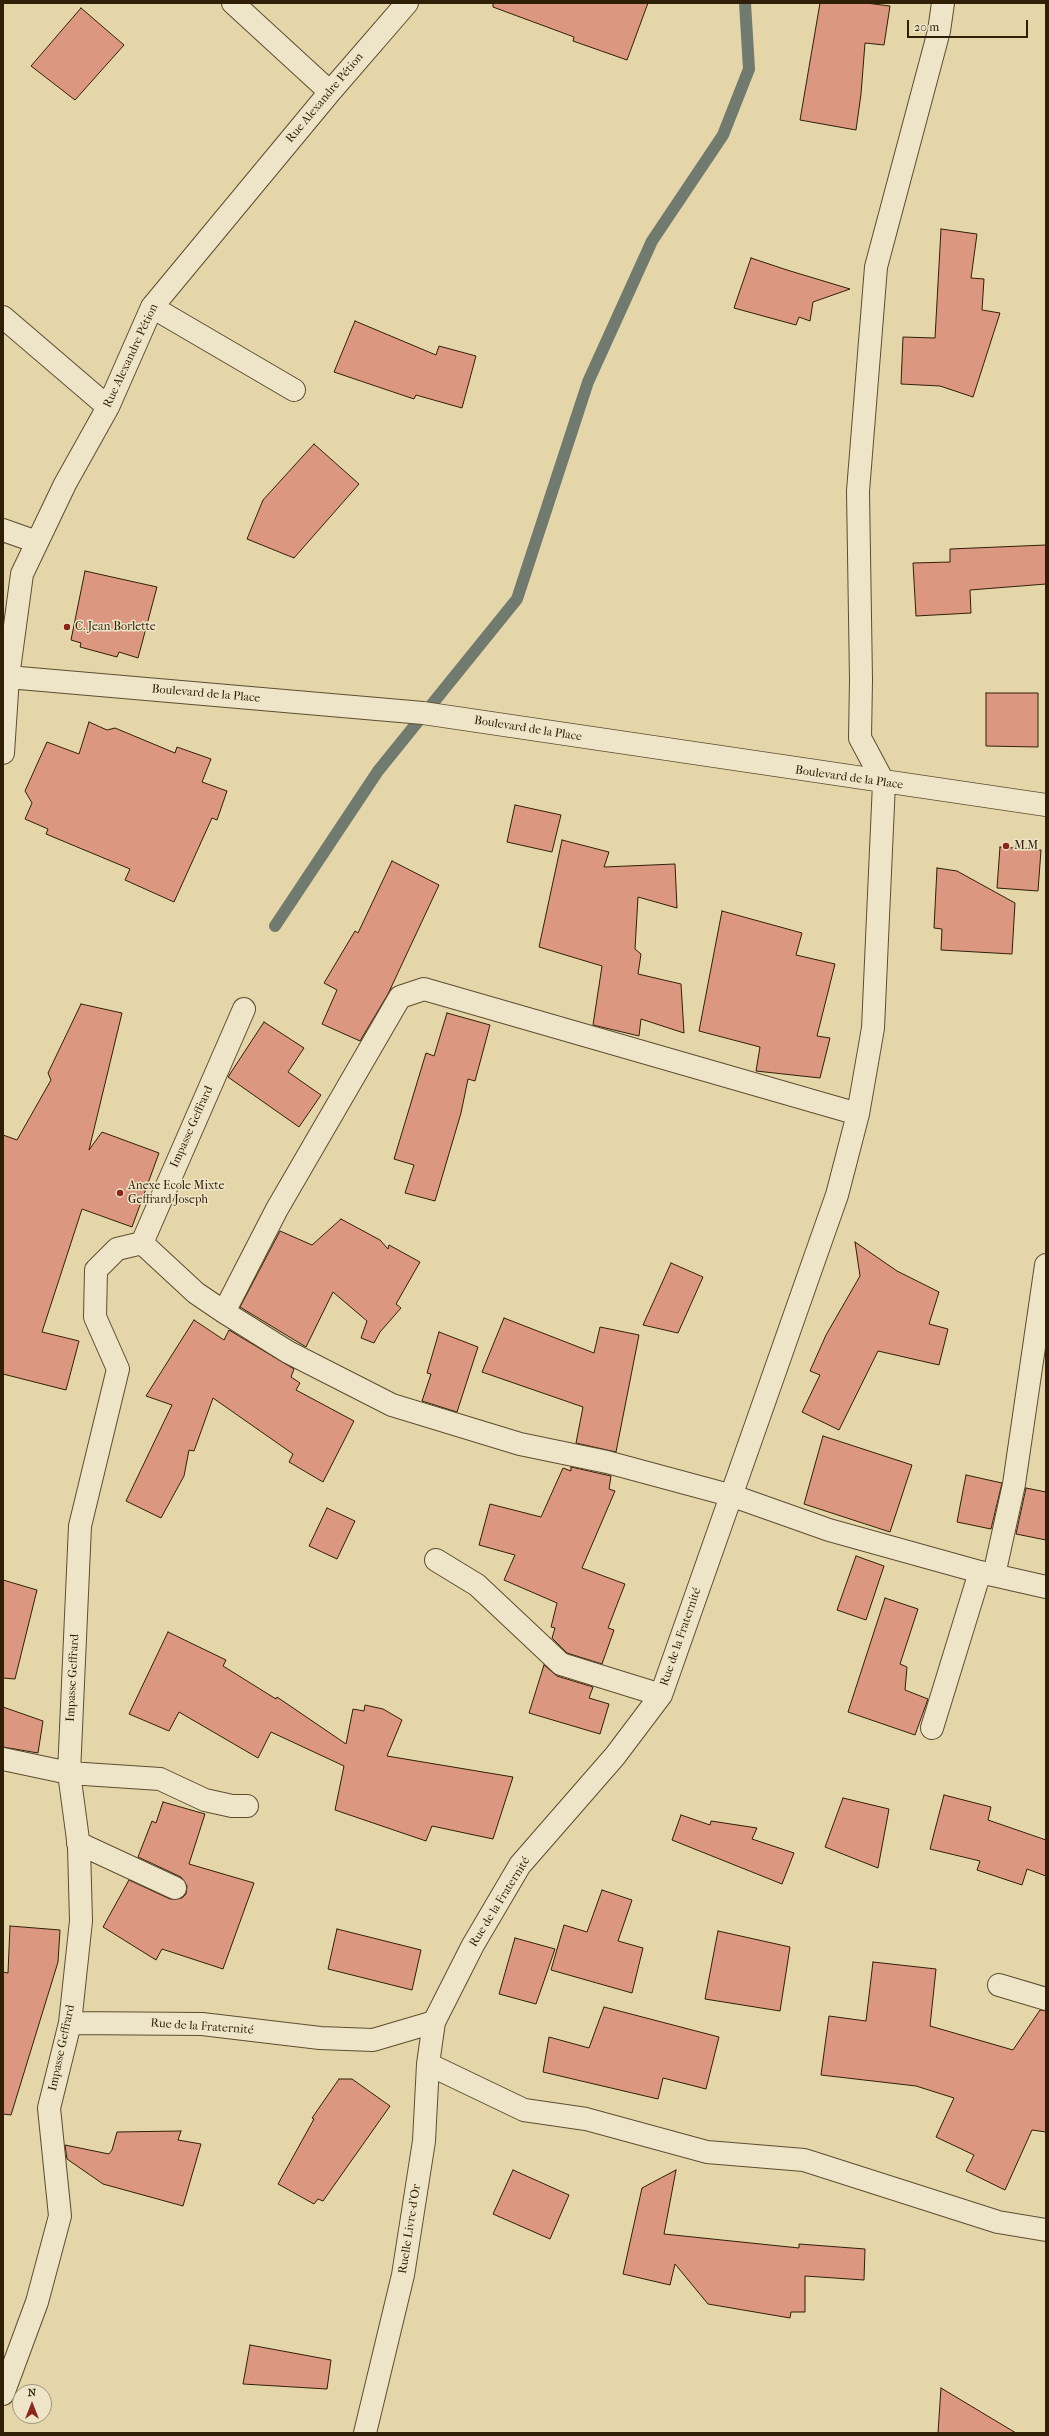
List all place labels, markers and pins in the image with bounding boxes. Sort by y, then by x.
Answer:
place label: C. Jean Borlette [75,620,156,634]
marker: C. Jean Borlette [62,622,72,632]
place label: M.M [1014,839,1038,853]
marker: M.M [1001,841,1011,851]
place label: Anexe Ecole Mixte Geffrard Joseph [128,1179,224,1207]
marker: Anexe Ecole Mixte Geffrard Joseph [115,1188,125,1198]

